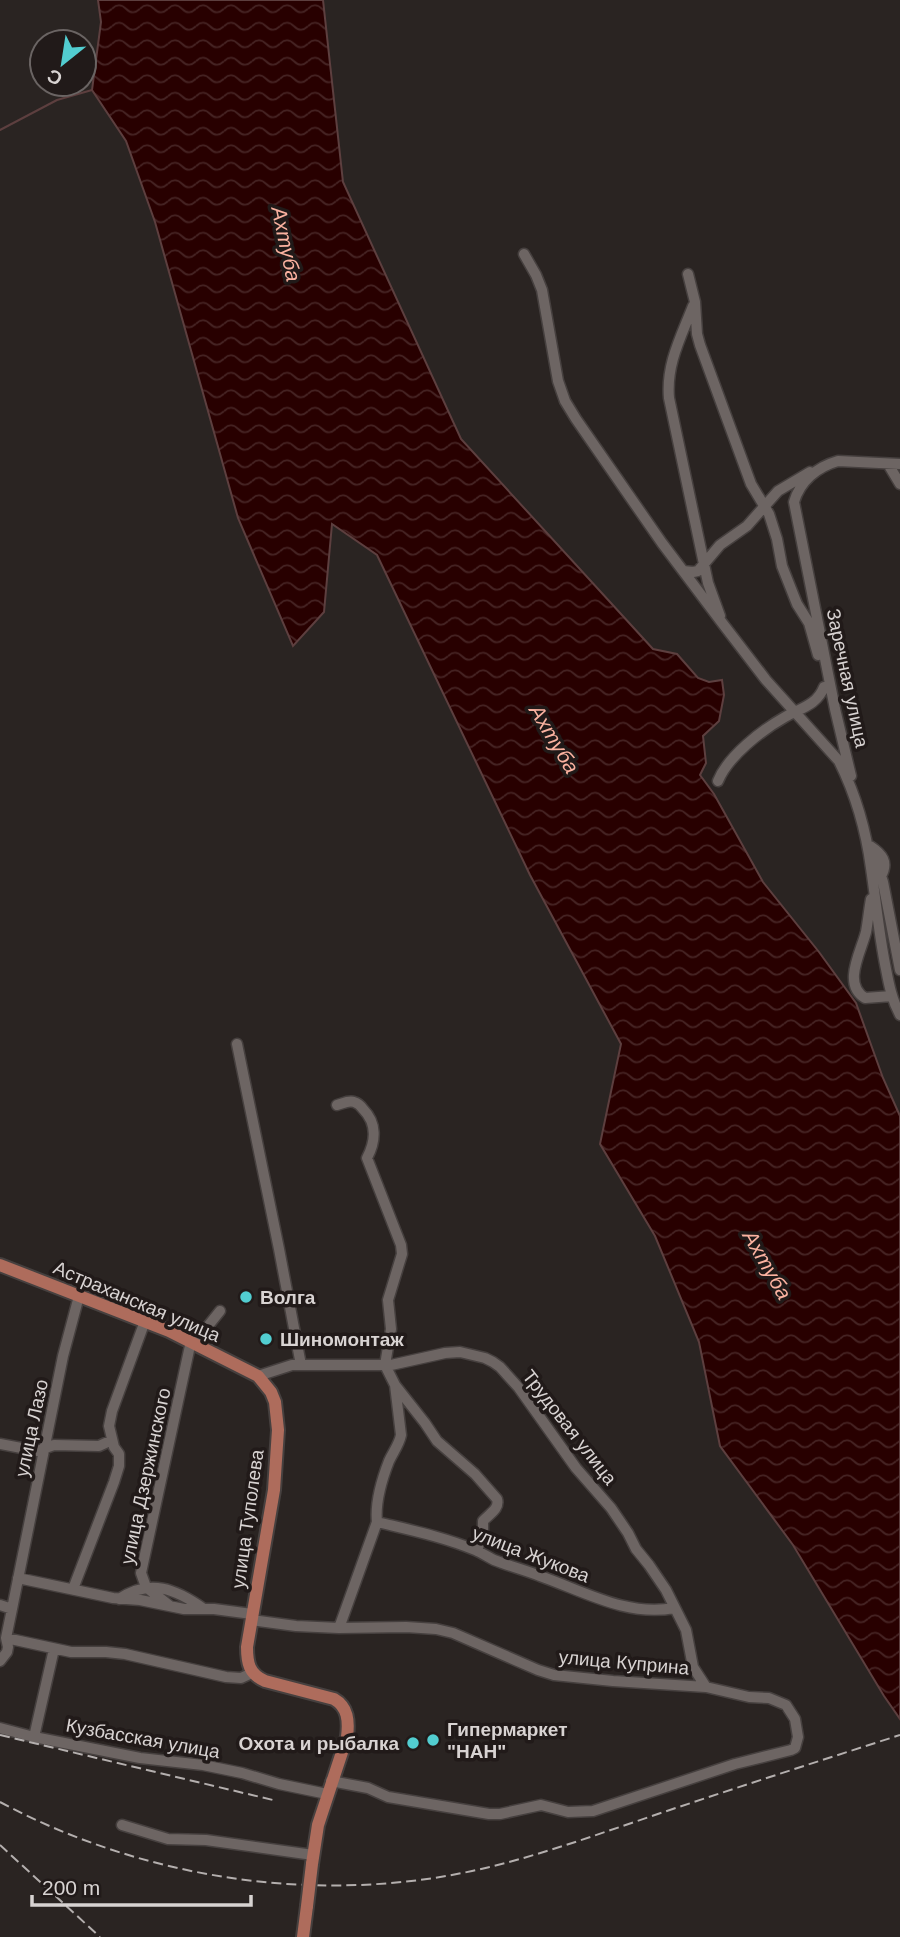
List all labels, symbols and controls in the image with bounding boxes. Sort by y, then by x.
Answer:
north arrow [28,28,98,98]
text: С [43,65,66,90]
water label: Ахтуба [267,202,306,283]
street label: Заречная улица [823,607,873,750]
water label: Ахтуба [524,699,584,777]
water label: Ахтуба [737,1224,796,1303]
street label: Астраханская улица [50,1257,224,1346]
place label: Волга [260,1287,316,1308]
marker: Волга [238,1289,254,1305]
place label: Шиномонтаж [280,1329,404,1350]
marker: Шиномонтаж [258,1331,274,1347]
street label: Трудовая улица [518,1366,621,1489]
street label: улица Лазо [11,1377,52,1479]
street label: улица Дзержинского [116,1386,174,1566]
street label: улица Туполева [227,1448,268,1590]
street label: улица Жукова [469,1522,593,1587]
street label: улица Куприна [558,1646,690,1679]
street label: Кузбасская улица [64,1715,222,1762]
place label: Гипермаркет "НАН" [447,1719,568,1762]
marker: Гипермаркет "НАН" [425,1732,441,1748]
place label: Охота и рыбалка [239,1733,399,1754]
marker: Охота и рыбалка [405,1735,421,1751]
scale bar [32,1864,250,1908]
text: 200 m [42,1876,100,1899]

